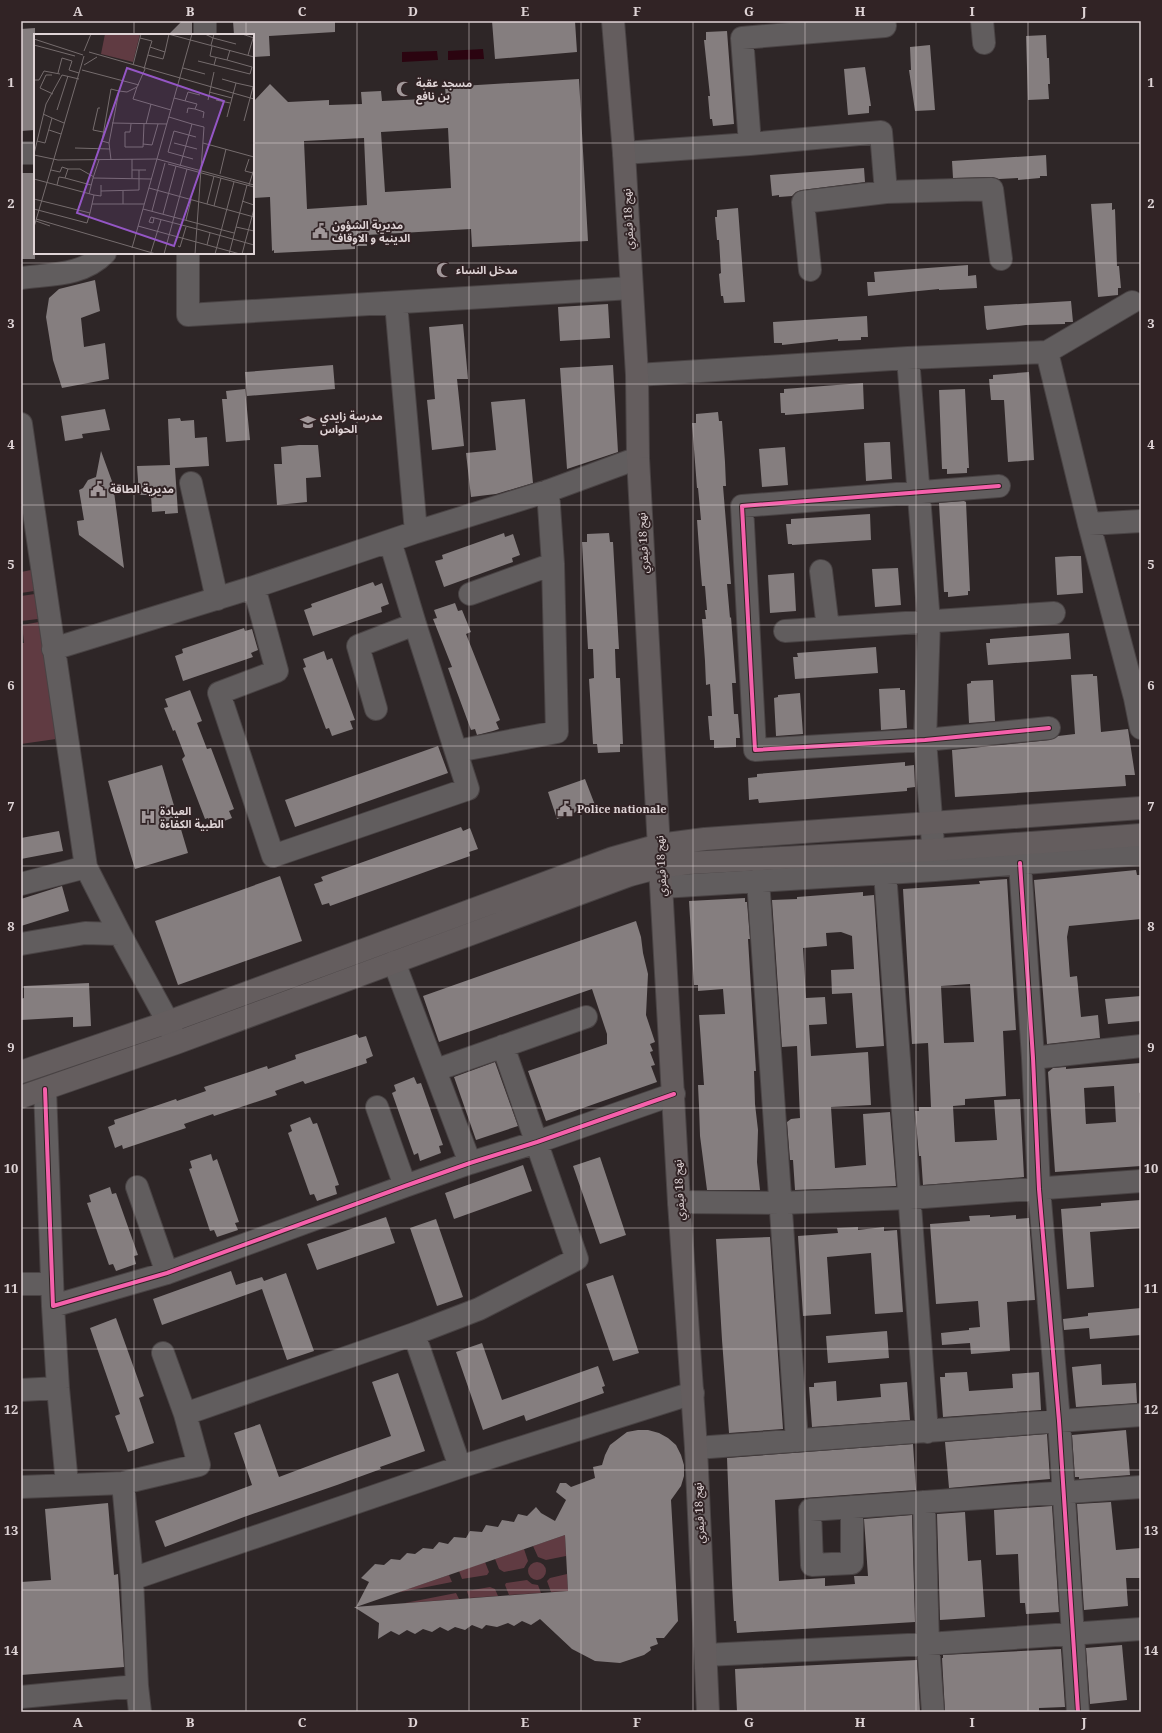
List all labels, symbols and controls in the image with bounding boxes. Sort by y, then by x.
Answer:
text: A [73,2,83,20]
text: B [186,2,195,20]
text: C [298,2,307,20]
text: D [408,2,418,20]
text: E [521,2,530,20]
text: F [633,2,641,20]
text: G [744,2,754,20]
text: H [855,2,866,20]
text: I [969,2,975,20]
text: J [1080,2,1087,20]
inset map [34,34,254,254]
text: 1 [7,73,15,91]
text: 1 [1147,73,1155,91]
place label: مسجد عقبة بن نافع [416,75,472,105]
mosque icon: مسجد عقبة بن نافع [395,80,413,98]
street label: نهج 18 فيفري [618,188,639,250]
text: 2 [7,194,15,212]
text: 2 [1147,194,1155,212]
place label: مديرية الشؤون الدينية و الاوقاف [332,217,410,245]
public building icon: مديرية الشؤون الدينية و الاوقاف [311,222,329,240]
mosque icon: مدخل النساء [435,261,453,279]
place label: مدخل النساء [456,262,518,277]
text: 3 [7,314,15,332]
text: 3 [1147,314,1155,332]
place label: مدرسة زايدي الحواس [320,408,383,436]
school or university icon: مدرسة زايدي الحواس [299,413,317,431]
text: 4 [7,435,15,453]
text: 4 [1147,435,1155,453]
public building icon: مديرية الطاقة [89,480,107,498]
place label: مديرية الطاقة [110,481,174,496]
street label: نهج 18 فيفري [633,512,654,574]
text: 5 [7,555,15,573]
text: 5 [1147,555,1155,573]
text: 6 [7,676,15,694]
text: 6 [1147,676,1155,694]
text: 7 [7,797,15,815]
text: 7 [1147,797,1155,815]
public building icon: Police nationale [556,800,574,818]
place label: Police nationale [577,801,667,816]
place label: العيادة الطبية الكفاءة [160,803,224,831]
hospital icon: العيادة الطبية الكفاءة [139,808,157,826]
street label: نهج 18 فيفري [651,835,672,897]
text: 8 [7,917,15,935]
text: 8 [1147,917,1155,935]
text: 9 [7,1038,15,1056]
text: 9 [1147,1038,1155,1056]
text: 10 [4,1159,18,1177]
street label: نهج 18 فيفري [669,1159,690,1221]
text: 10 [1144,1159,1158,1177]
text: 11 [4,1279,18,1297]
text: 11 [1144,1279,1158,1297]
text: 12 [4,1400,18,1418]
text: 12 [1144,1400,1158,1418]
street label: نهج 18 فيفري [689,1482,710,1544]
text: 13 [4,1521,18,1539]
text: 13 [1144,1521,1158,1539]
text: 14 [4,1641,19,1659]
text: 14 [1144,1641,1159,1659]
text: A [73,1713,83,1731]
text: B [186,1713,195,1731]
text: C [298,1713,307,1731]
text: D [408,1713,418,1731]
text: E [521,1713,530,1731]
text: F [633,1713,641,1731]
text: G [744,1713,754,1731]
text: H [855,1713,866,1731]
text: I [969,1713,975,1731]
text: J [1080,1713,1087,1731]

